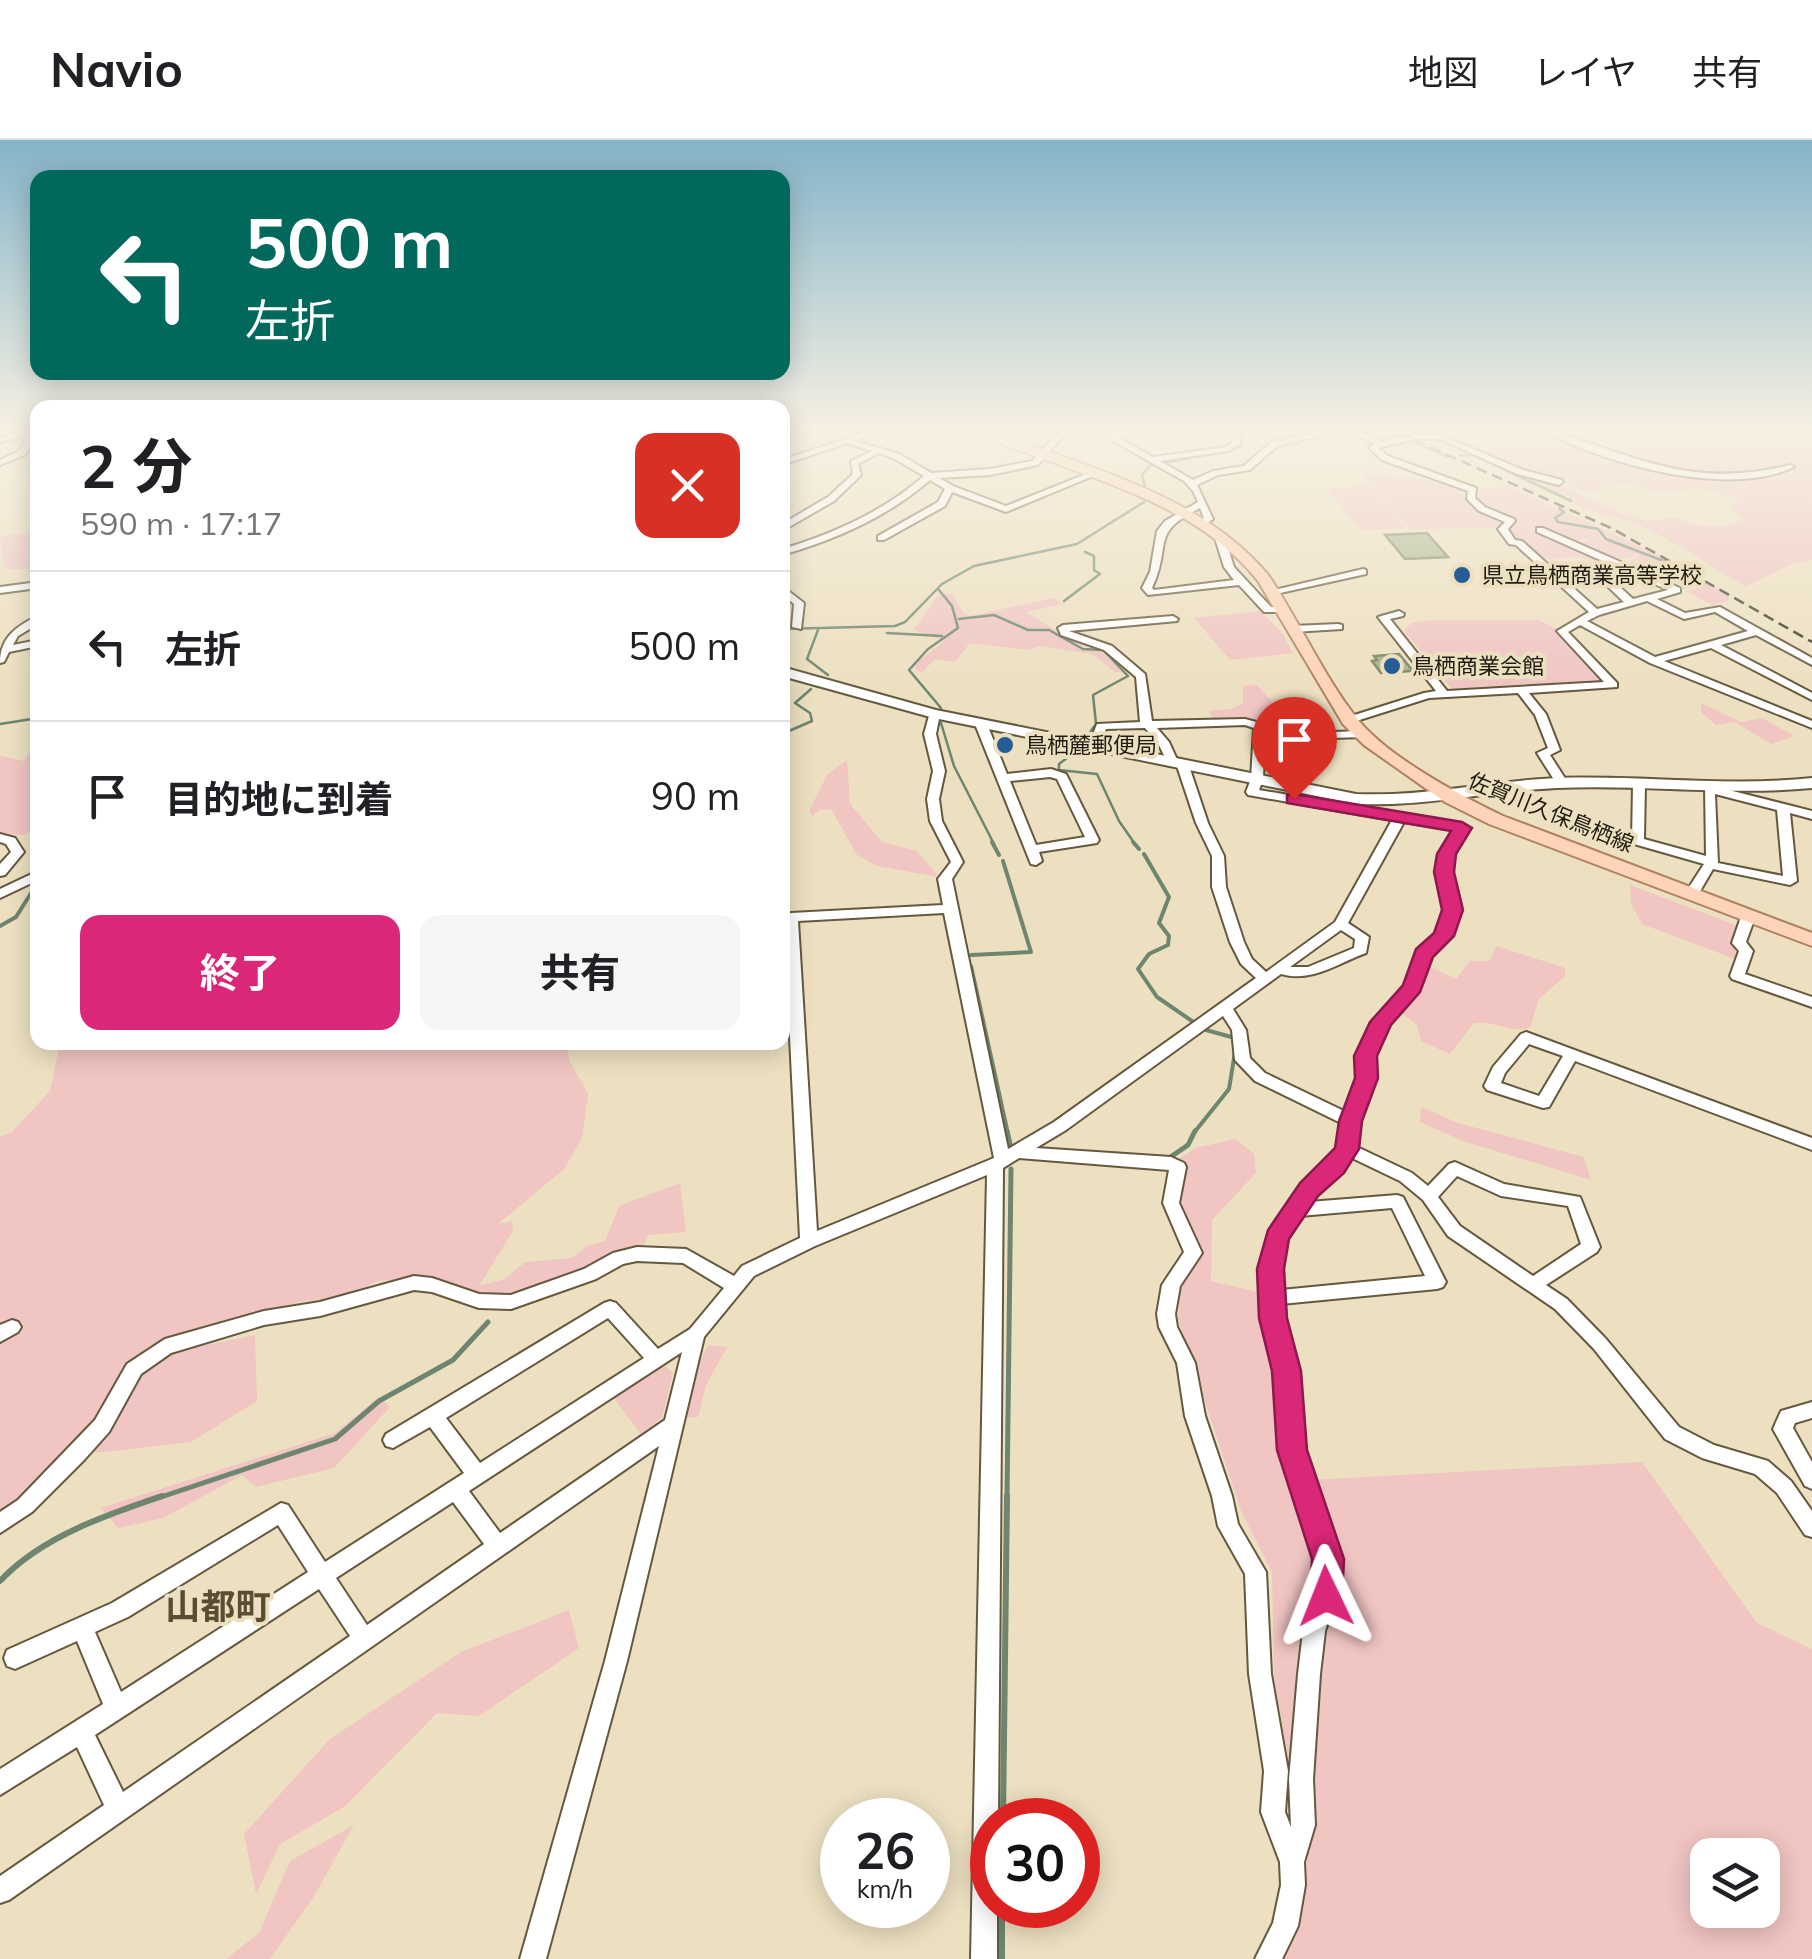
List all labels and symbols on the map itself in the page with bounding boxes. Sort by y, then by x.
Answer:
place label: 県立鳥栖商業高等学校 [1482,561,1702,589]
marker: 県立鳥栖商業高等学校 [1451,564,1473,586]
place label: 鳥栖商業会館 [1412,652,1544,680]
marker: 鳥栖商業会館 [1381,655,1403,677]
pin [1252,697,1337,800]
place label: 鳥栖麓郵便局 [1025,731,1157,759]
marker: 鳥栖麓郵便局 [994,734,1016,756]
street label: 佐賀川久保鳥栖線 [1464,766,1638,858]
position arrow [1274,1544,1378,1648]
district label: 山都町 [165,1584,271,1628]
speed limit sign: 30 [970,1798,1100,1928]

